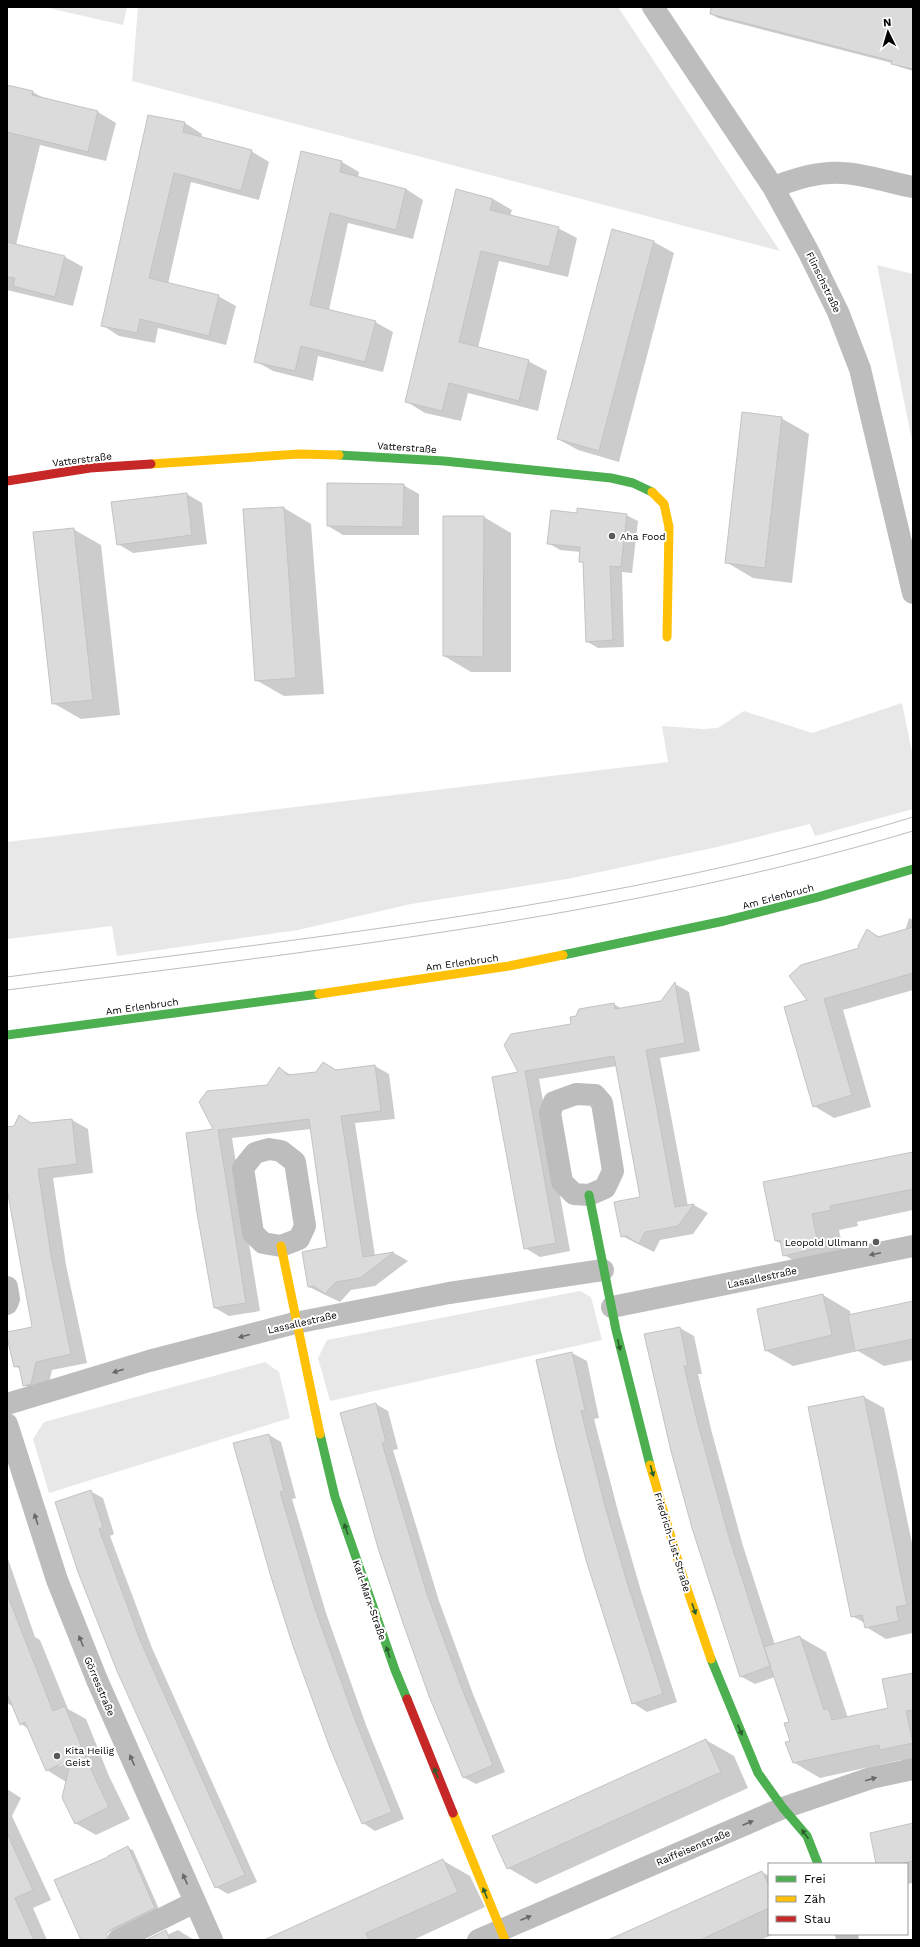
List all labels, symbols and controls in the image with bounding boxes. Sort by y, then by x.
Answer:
north arrow [868,12,908,52]
text: N [883,16,892,29]
street label: Flinschstraße [804,250,843,315]
street label: Vatterstraße [377,440,437,455]
street label: Vatterstraße [52,450,113,469]
marker: Aha Food [607,531,617,541]
place label: Aha Food [620,531,665,542]
street label: Am Erlenbruch [741,882,815,911]
street label: Am Erlenbruch [425,952,499,973]
street label: Am Erlenbruch [105,996,179,1017]
place label: Leopold Ullmann [785,1237,868,1248]
marker: Leopold Ullmann [871,1237,881,1247]
one-way arrow [869,1251,881,1257]
street label: Lassallestraße [726,1265,798,1290]
street label: Lassallestraße [266,1309,338,1336]
one-way arrow [237,1333,249,1339]
one-way arrow [617,1339,623,1352]
one-way arrow [112,1368,124,1374]
one-way arrow [649,1465,655,1477]
street label: Friedrich-List-Straße [652,1491,693,1593]
one-way arrow [33,1512,39,1524]
one-way arrow [343,1523,349,1535]
street label: Karl-Marx-Straße [351,1559,388,1642]
one-way arrow [691,1603,697,1615]
one-way arrow [77,1634,83,1646]
one-way arrow [385,1646,391,1658]
street label: Görresstraße [82,1655,117,1718]
one-way arrow [737,1725,743,1736]
place label: Kita Heilig Geist [65,1745,115,1768]
marker: Kita Heilig Geist [52,1751,62,1761]
one-way arrow [129,1754,135,1766]
one-way arrow [433,1766,439,1778]
one-way arrow [865,1776,877,1782]
one-way arrow [743,1819,755,1825]
street label: Raiffeisenstraße [655,1827,732,1868]
one-way arrow [801,1828,809,1839]
legend [768,1863,908,1935]
text: Frei [804,1872,826,1886]
one-way arrow [182,1873,188,1885]
one-way arrow [482,1887,488,1899]
text: Zäh [804,1892,826,1906]
text: Stau [804,1912,831,1926]
one-way arrow [521,1915,532,1921]

